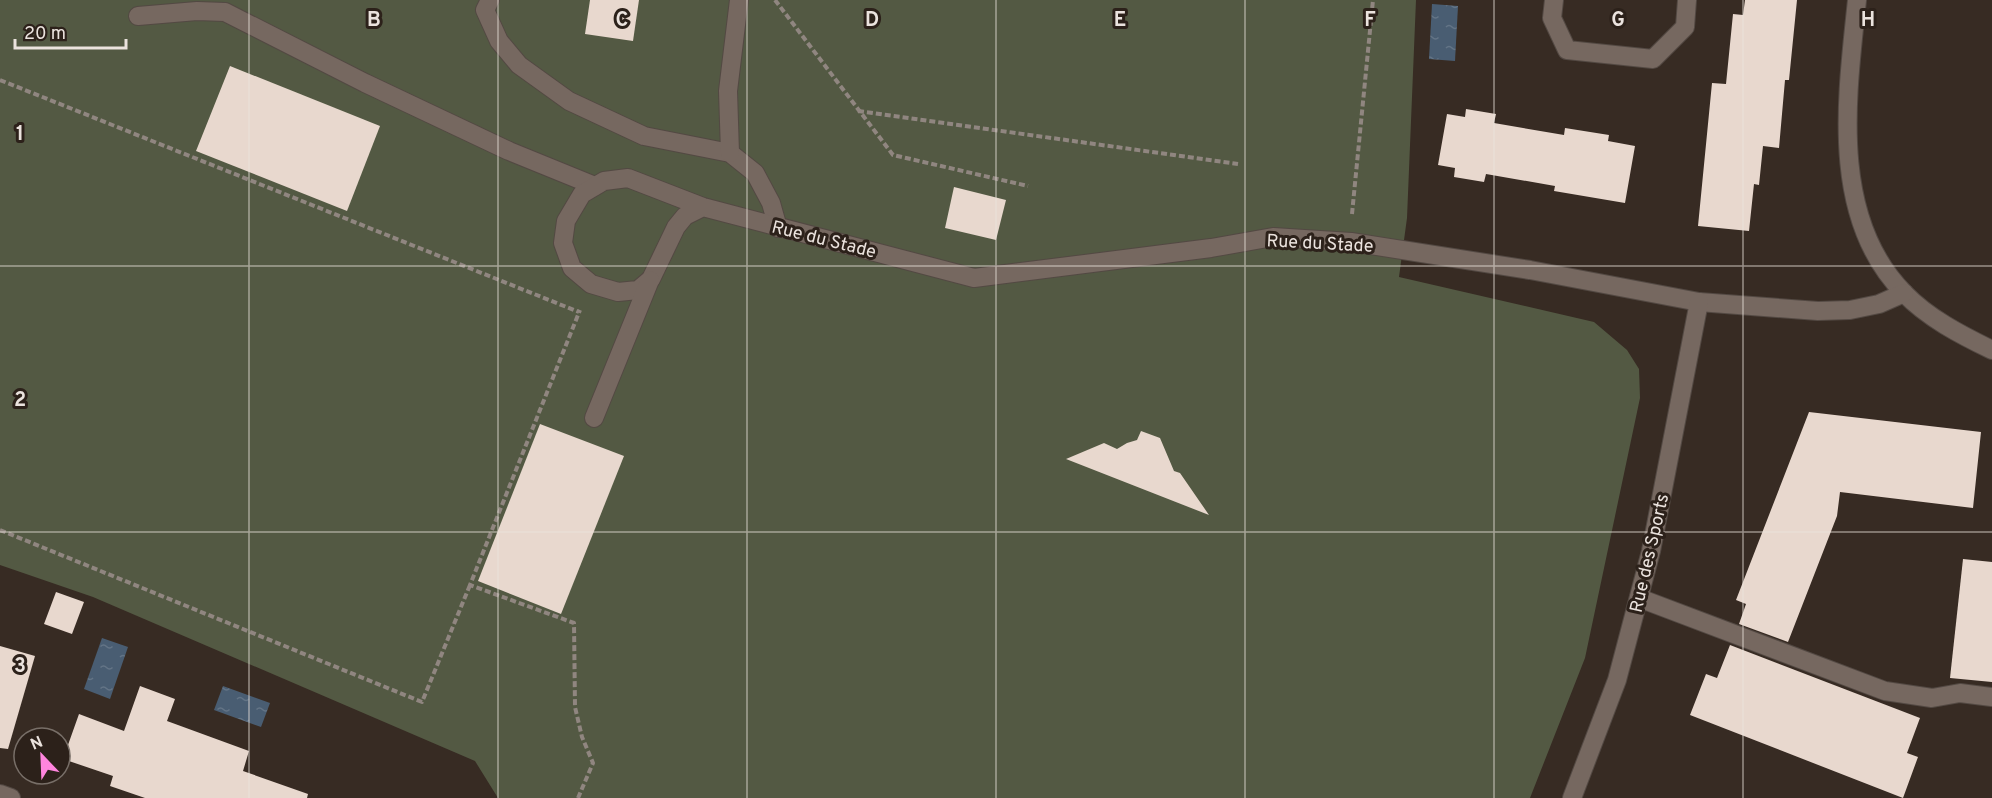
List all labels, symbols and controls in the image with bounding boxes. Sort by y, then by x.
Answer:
text: B [367,8,381,34]
text: C [616,8,628,34]
text: D [865,8,879,34]
text: E [1114,8,1126,34]
text: F [1364,8,1376,34]
text: G [1611,8,1625,34]
text: H [1861,8,1875,34]
scale bar [15,12,126,50]
text: 20 m [24,23,66,46]
text: 1 [16,122,24,148]
street label: Rue du Stade [769,216,878,265]
street label: Rue du Stade [1266,230,1374,259]
text: 2 [14,388,26,414]
street label: Rue des Sports [1626,492,1675,615]
text: 3 [14,654,26,680]
north arrow [12,726,72,786]
text: N [28,733,46,755]

